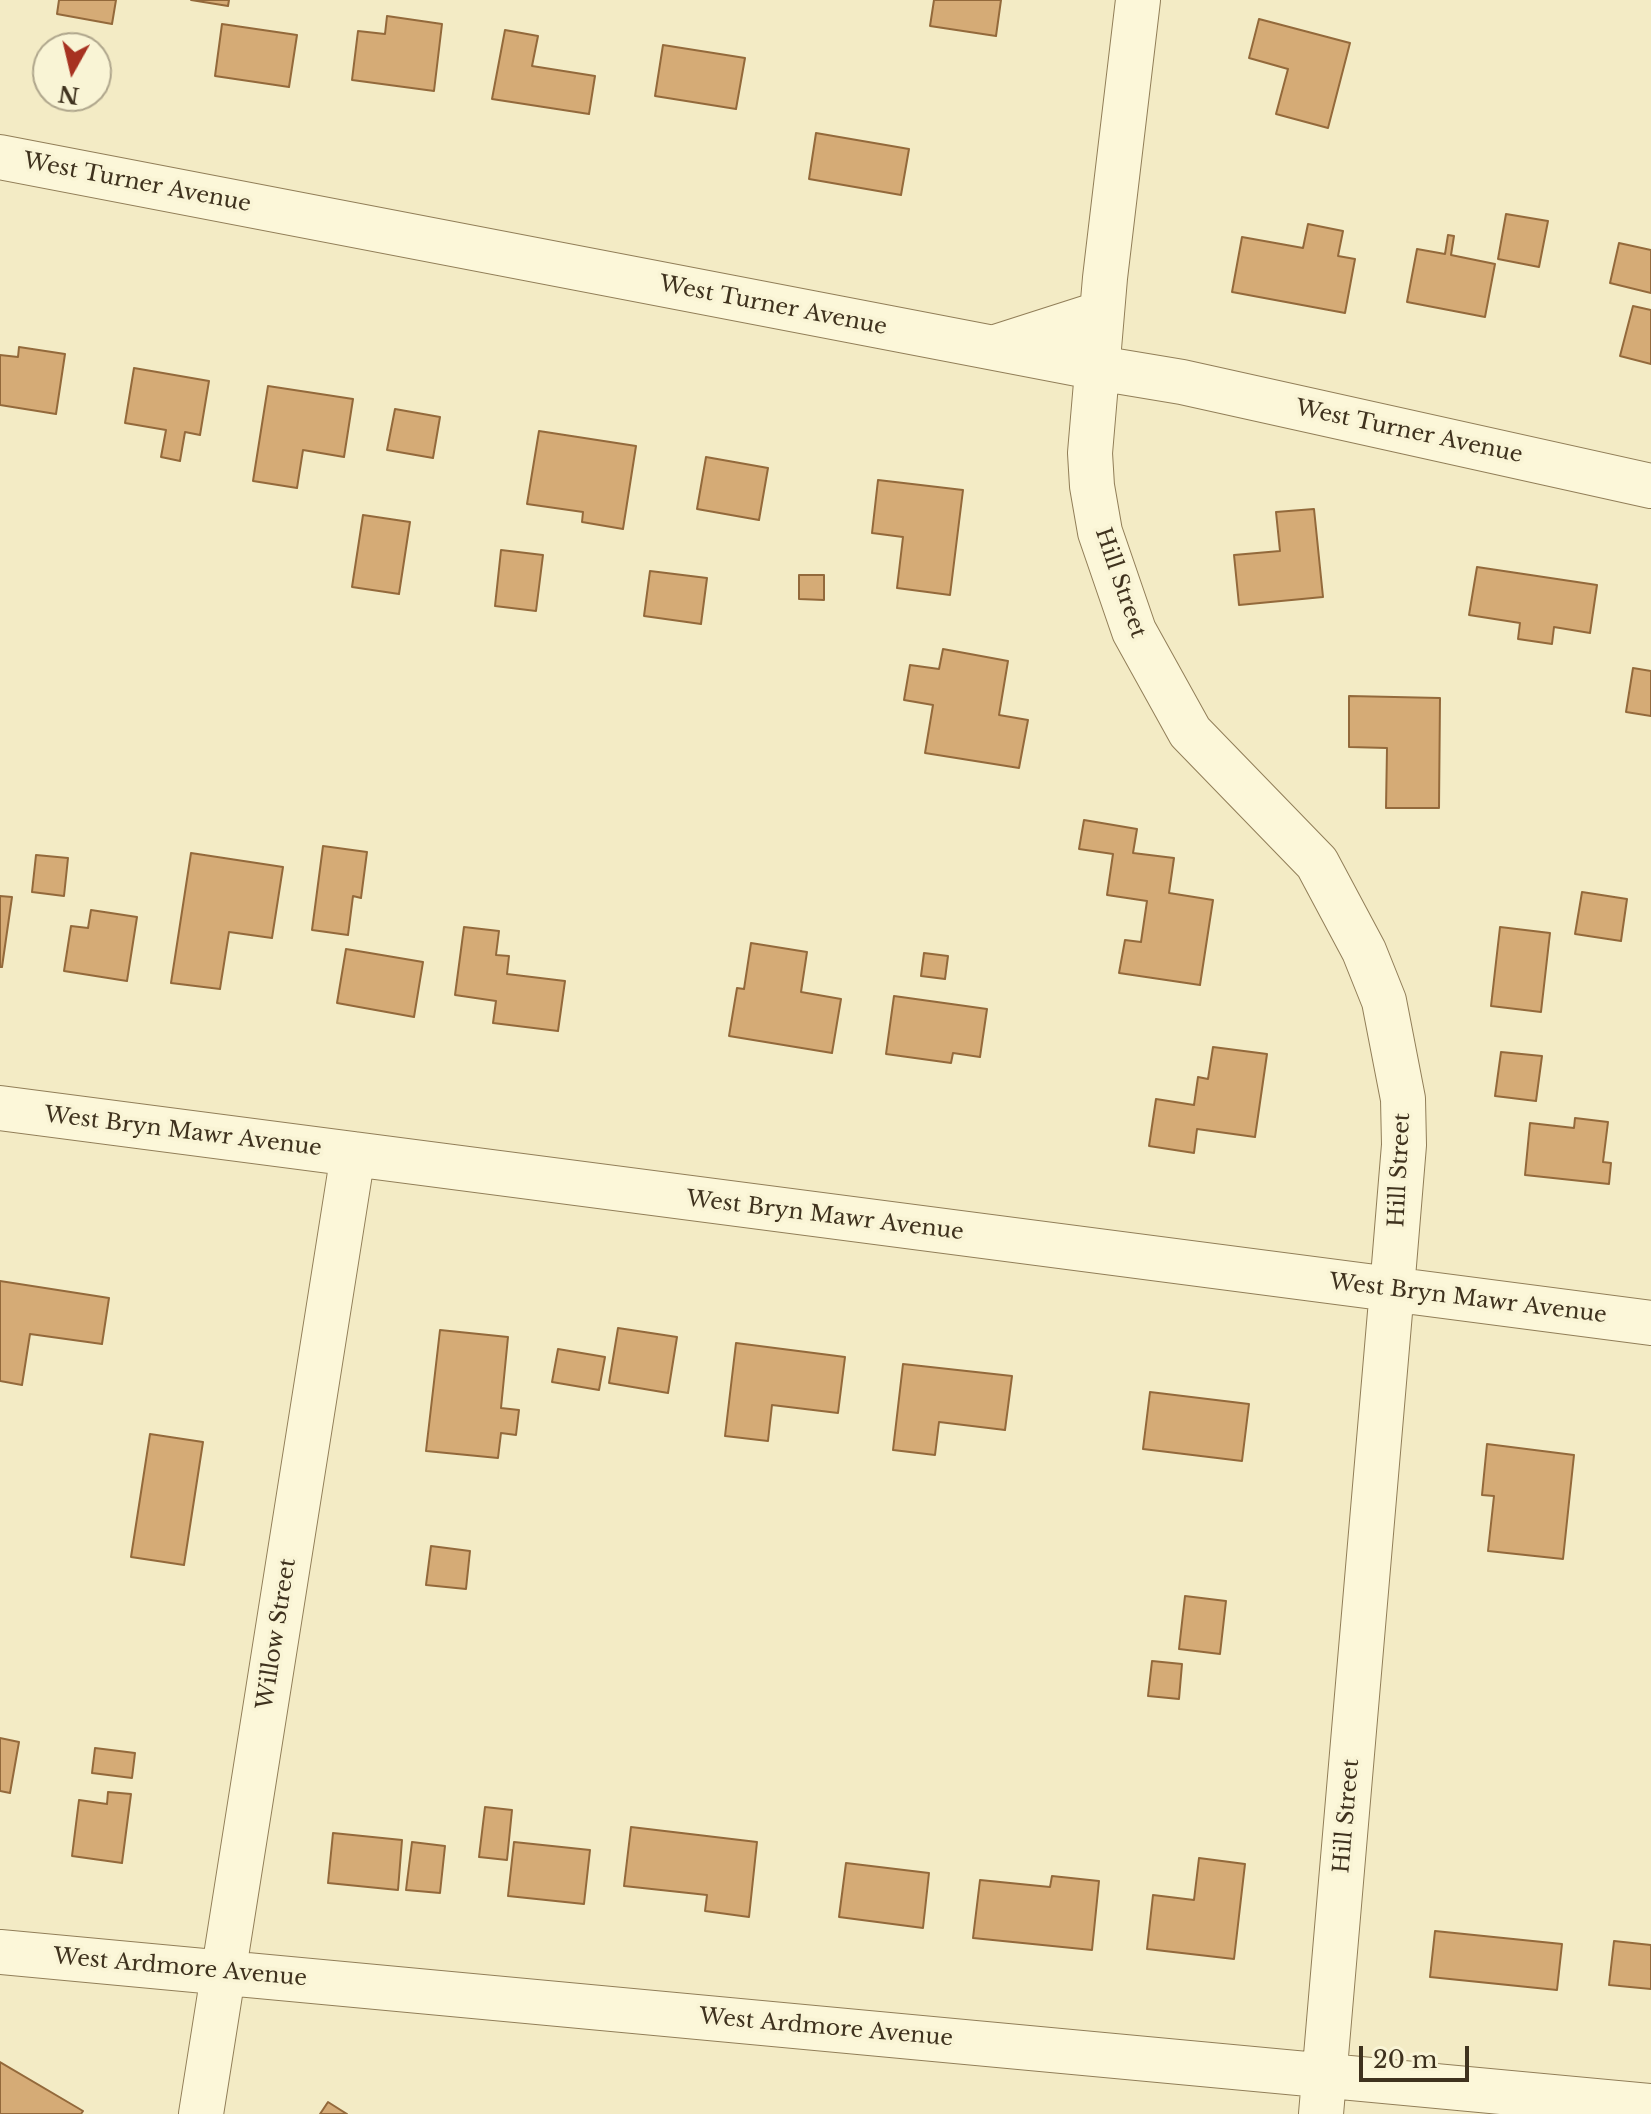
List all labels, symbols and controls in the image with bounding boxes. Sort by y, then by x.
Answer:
north arrow [32,32,112,112]
text: N [57,79,81,109]
street label: West Turner Avenue [21,148,253,218]
street label: West Turner Avenue [657,271,889,341]
street label: West Turner Avenue [1293,395,1525,469]
street label: Hill Street [1089,525,1151,641]
street label: West Bryn Mawr Avenue [43,1102,323,1162]
street label: Hill Street [1384,1112,1416,1228]
street label: West Bryn Mawr Avenue [685,1186,965,1246]
street label: West Bryn Mawr Avenue [1328,1269,1608,1329]
street label: Willow Street [252,1557,302,1711]
street label: Hill Street [1329,1758,1365,1874]
street label: West Ardmore Avenue [52,1944,308,1992]
street label: West Ardmore Avenue [698,2004,954,2052]
scale bar [1363,2030,1473,2080]
text: 20 m [1373,2045,1438,2074]

